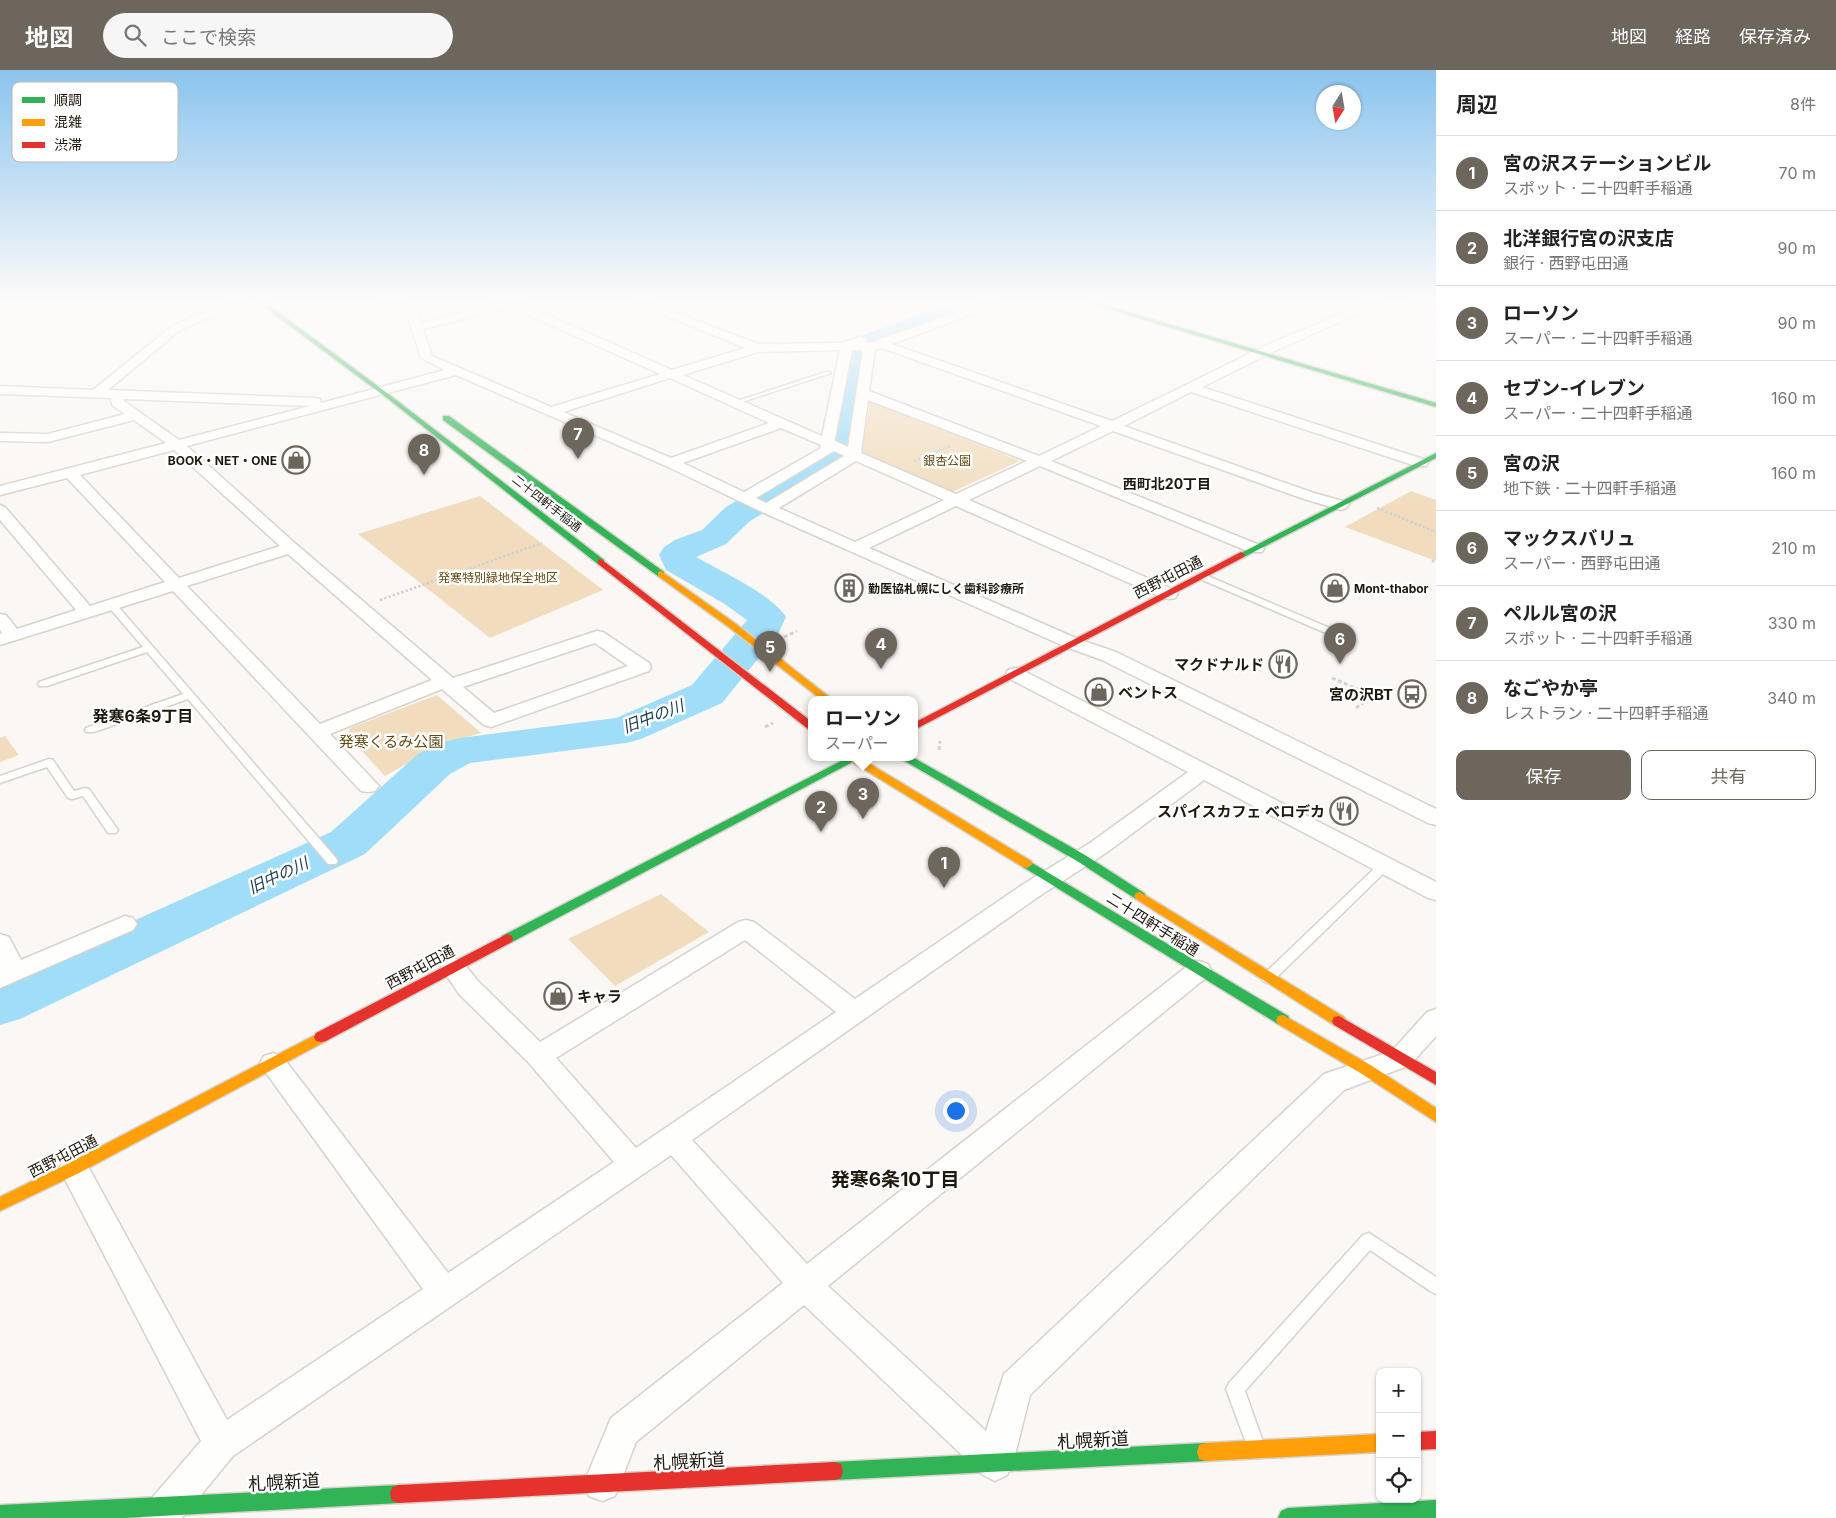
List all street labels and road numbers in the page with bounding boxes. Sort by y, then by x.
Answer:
street label: 二十四軒手稲通 [509,471,585,535]
street label: 西野屯田通 [1130,552,1206,602]
street label: 二十四軒手稲通 [1103,888,1203,960]
street label: 西野屯田通 [382,941,458,993]
street label: 西野屯田通 [25,1131,101,1181]
street label: 札幌新道 [1056,1428,1130,1452]
street label: 札幌新道 [652,1449,726,1473]
street label: 札幌新道 [247,1470,321,1494]

